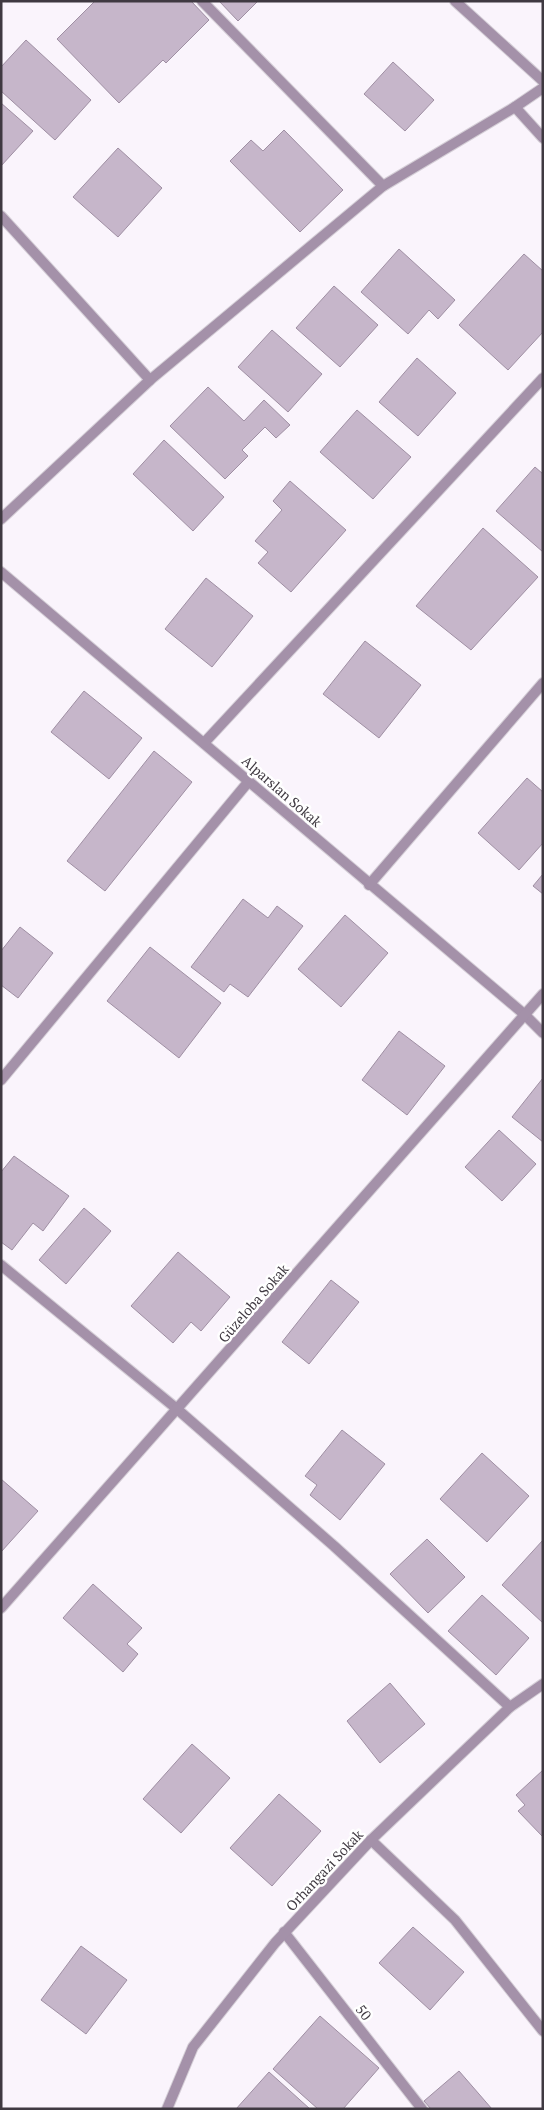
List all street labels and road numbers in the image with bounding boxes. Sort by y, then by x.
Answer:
street label: Alparslan Sokak [238,751,327,831]
street label: Güzeloba Sokak [214,1259,293,1346]
street label: Orhangazi Sokak [281,1825,367,1915]
street label: 50 [352,2000,376,2024]

